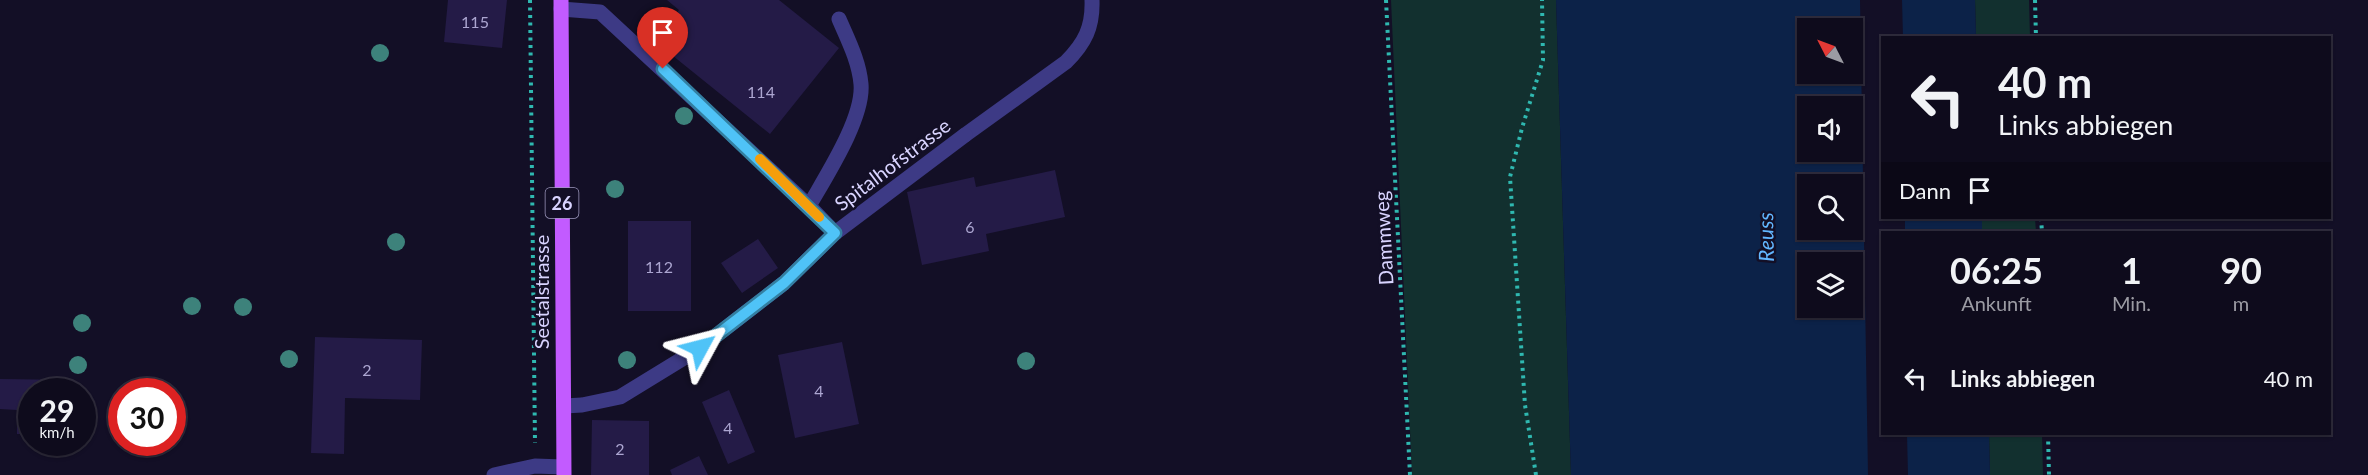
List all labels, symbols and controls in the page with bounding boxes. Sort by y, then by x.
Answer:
pin [637,7,688,69]
house number: 115 [461,12,489,31]
icon: arrive [646,16,679,49]
north arrow [1797,18,1863,84]
map controls [1797,18,1863,318]
text: 40 m [1998,57,2092,107]
icon: left [1899,60,1977,138]
house number: 114 [747,82,775,101]
button: sound [1797,96,1863,162]
text: Links abbiegen [1998,108,2173,141]
street label: Spitalhofstrasse [829,113,955,215]
button: search [1797,174,1863,240]
icon: arrive [1963,174,1996,207]
text: Dann [1899,177,1951,204]
road number: 26 [546,188,578,218]
street label: Dammweg [1369,190,1397,286]
water label: Reuss [1752,212,1778,262]
house number: 6 [965,217,975,236]
street label: Seetalstrasse [529,235,553,349]
text: 06:25 [1950,248,2043,292]
text: 1 [2121,248,2142,292]
text: 90 [2220,248,2262,292]
button: layers [1797,252,1863,318]
house number: 112 [645,257,673,276]
text: Ankunft [1961,291,2032,315]
text: Min. [2112,291,2151,315]
text: m [2233,291,2249,315]
position arrow [668,316,732,380]
house number: 2 [362,360,372,379]
icon: left [1899,362,1932,395]
text: Links abbiegen [1950,365,2095,392]
text: 40 m [2264,365,2313,392]
speed limit sign: 30 [108,378,186,456]
house number: 4 [814,381,824,400]
text: 29 [40,392,74,428]
house number: 4 [723,418,733,437]
text: km/h [39,423,75,441]
house number: 2 [615,439,625,458]

